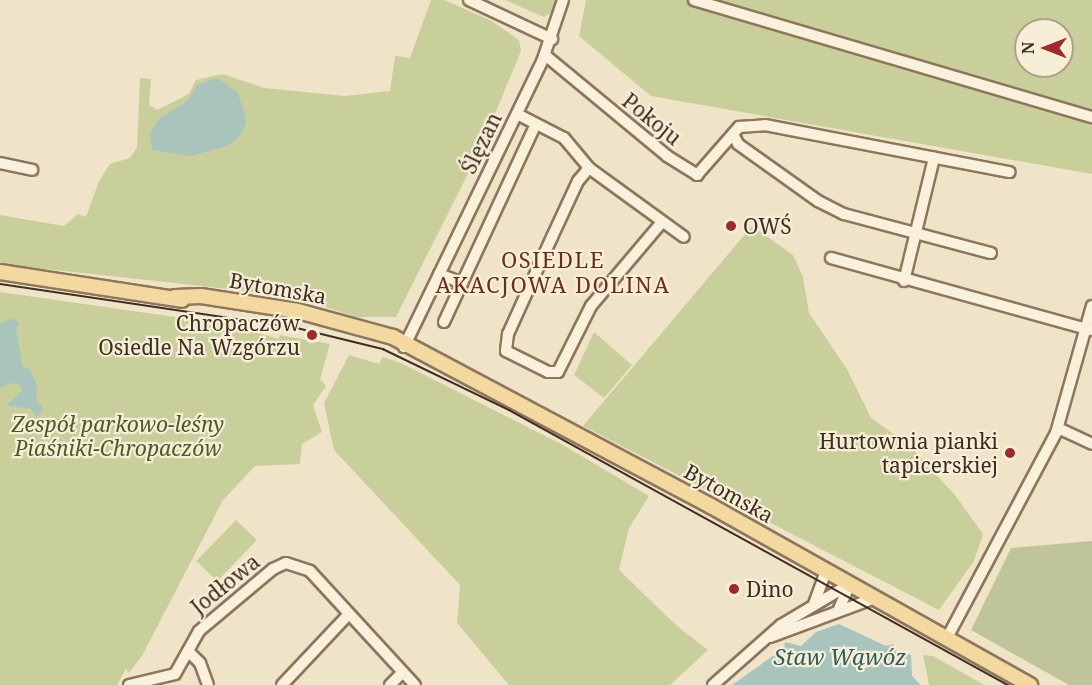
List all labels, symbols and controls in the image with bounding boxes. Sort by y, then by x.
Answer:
north arrow [1014,18,1074,78]
text: N [1017,42,1039,54]
street label: Pokoju [617,88,687,150]
street label: Ślęzan [455,108,507,178]
place label: OWŚ [743,213,792,239]
marker: OWŚ [724,219,738,233]
district label: OSIEDLE AKACJOWA DOLINA [436,246,670,298]
street label: Bytomska [228,267,328,309]
place label: Chropaczów Osiedle Na Wzgórzu [98,310,300,360]
marker: Chropaczów Osiedle Na Wzgórzu [305,328,319,342]
park label: Zespół parkowo-leśny Piaśniki-Chropaczów [12,411,224,461]
place label: Hurtownia pianki tapicerskiej [819,428,998,478]
marker: Hurtownia pianki tapicerskiej [1003,446,1017,460]
street label: Bytomska [680,458,778,528]
street label: Jodłowa [185,549,265,619]
place label: Dino [746,576,794,602]
marker: Dino [727,582,741,596]
water label: Staw Wąwóz [773,644,907,670]

